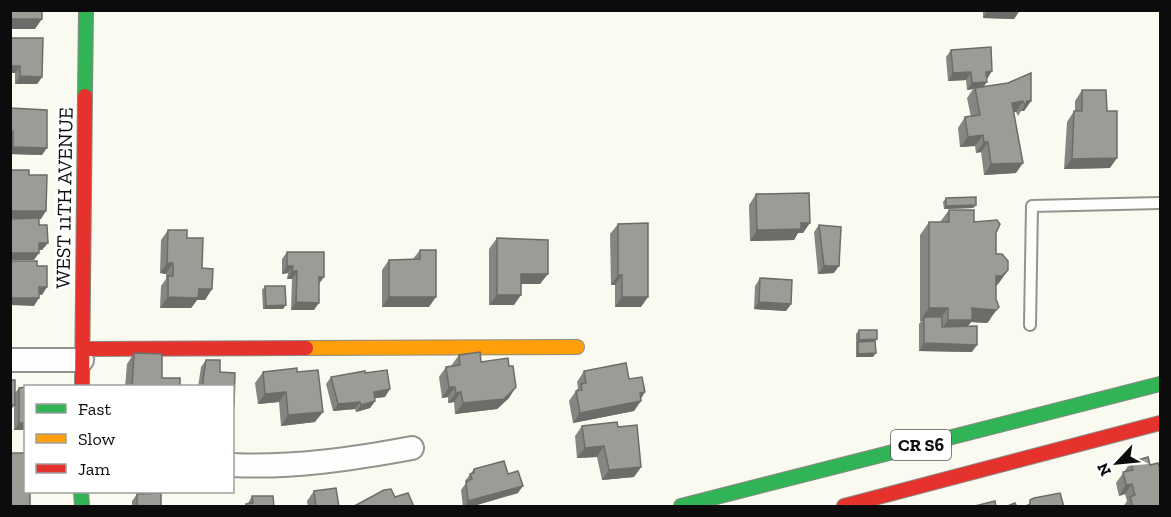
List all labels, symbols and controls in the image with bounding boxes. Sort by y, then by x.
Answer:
street label: WEST 11TH AVENUE [50,107,78,289]
legend [24,385,234,493]
text: Fast [78,398,111,420]
text: Slow [78,428,115,450]
road number: CR S6 [891,430,951,460]
north arrow [1087,433,1147,493]
text: Jam [78,458,110,480]
text: N [1093,460,1115,479]

